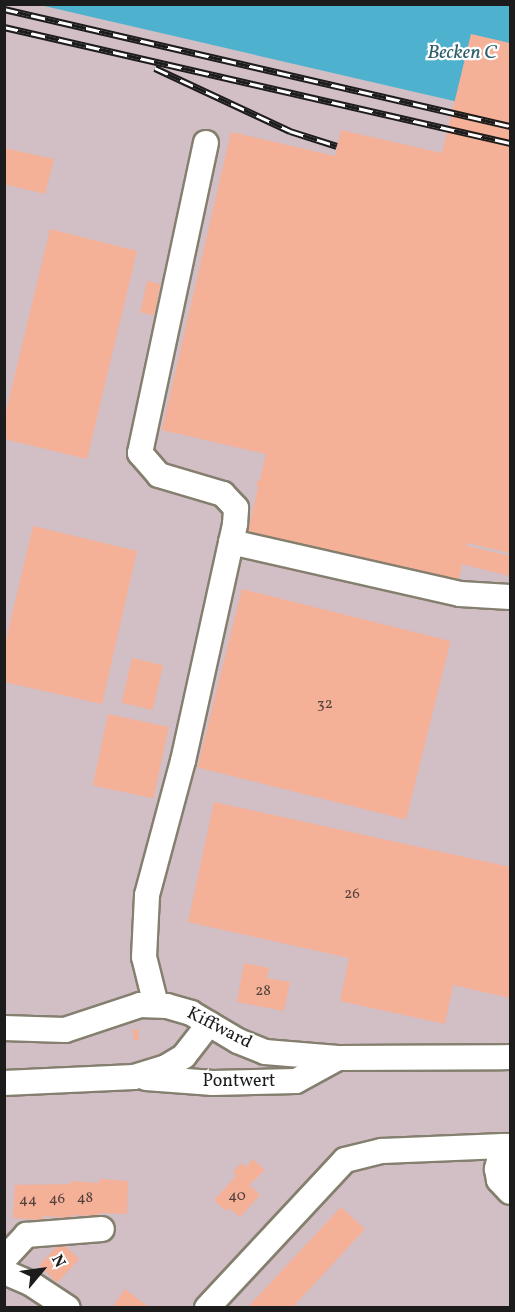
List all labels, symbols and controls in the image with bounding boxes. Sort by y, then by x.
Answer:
water label: Becken C [427,41,497,65]
house number: 32 [317,696,333,714]
house number: 26 [344,886,360,904]
house number: 28 [255,983,271,1001]
street label: Kiffward [183,1003,255,1055]
street label: Pontwert [203,1071,275,1093]
house number: 40 [228,1188,246,1206]
house number: 48 [77,1190,93,1208]
house number: 46 [49,1191,65,1209]
house number: 44 [19,1192,37,1210]
north arrow [12,1240,72,1300]
text: N [45,1251,70,1272]

